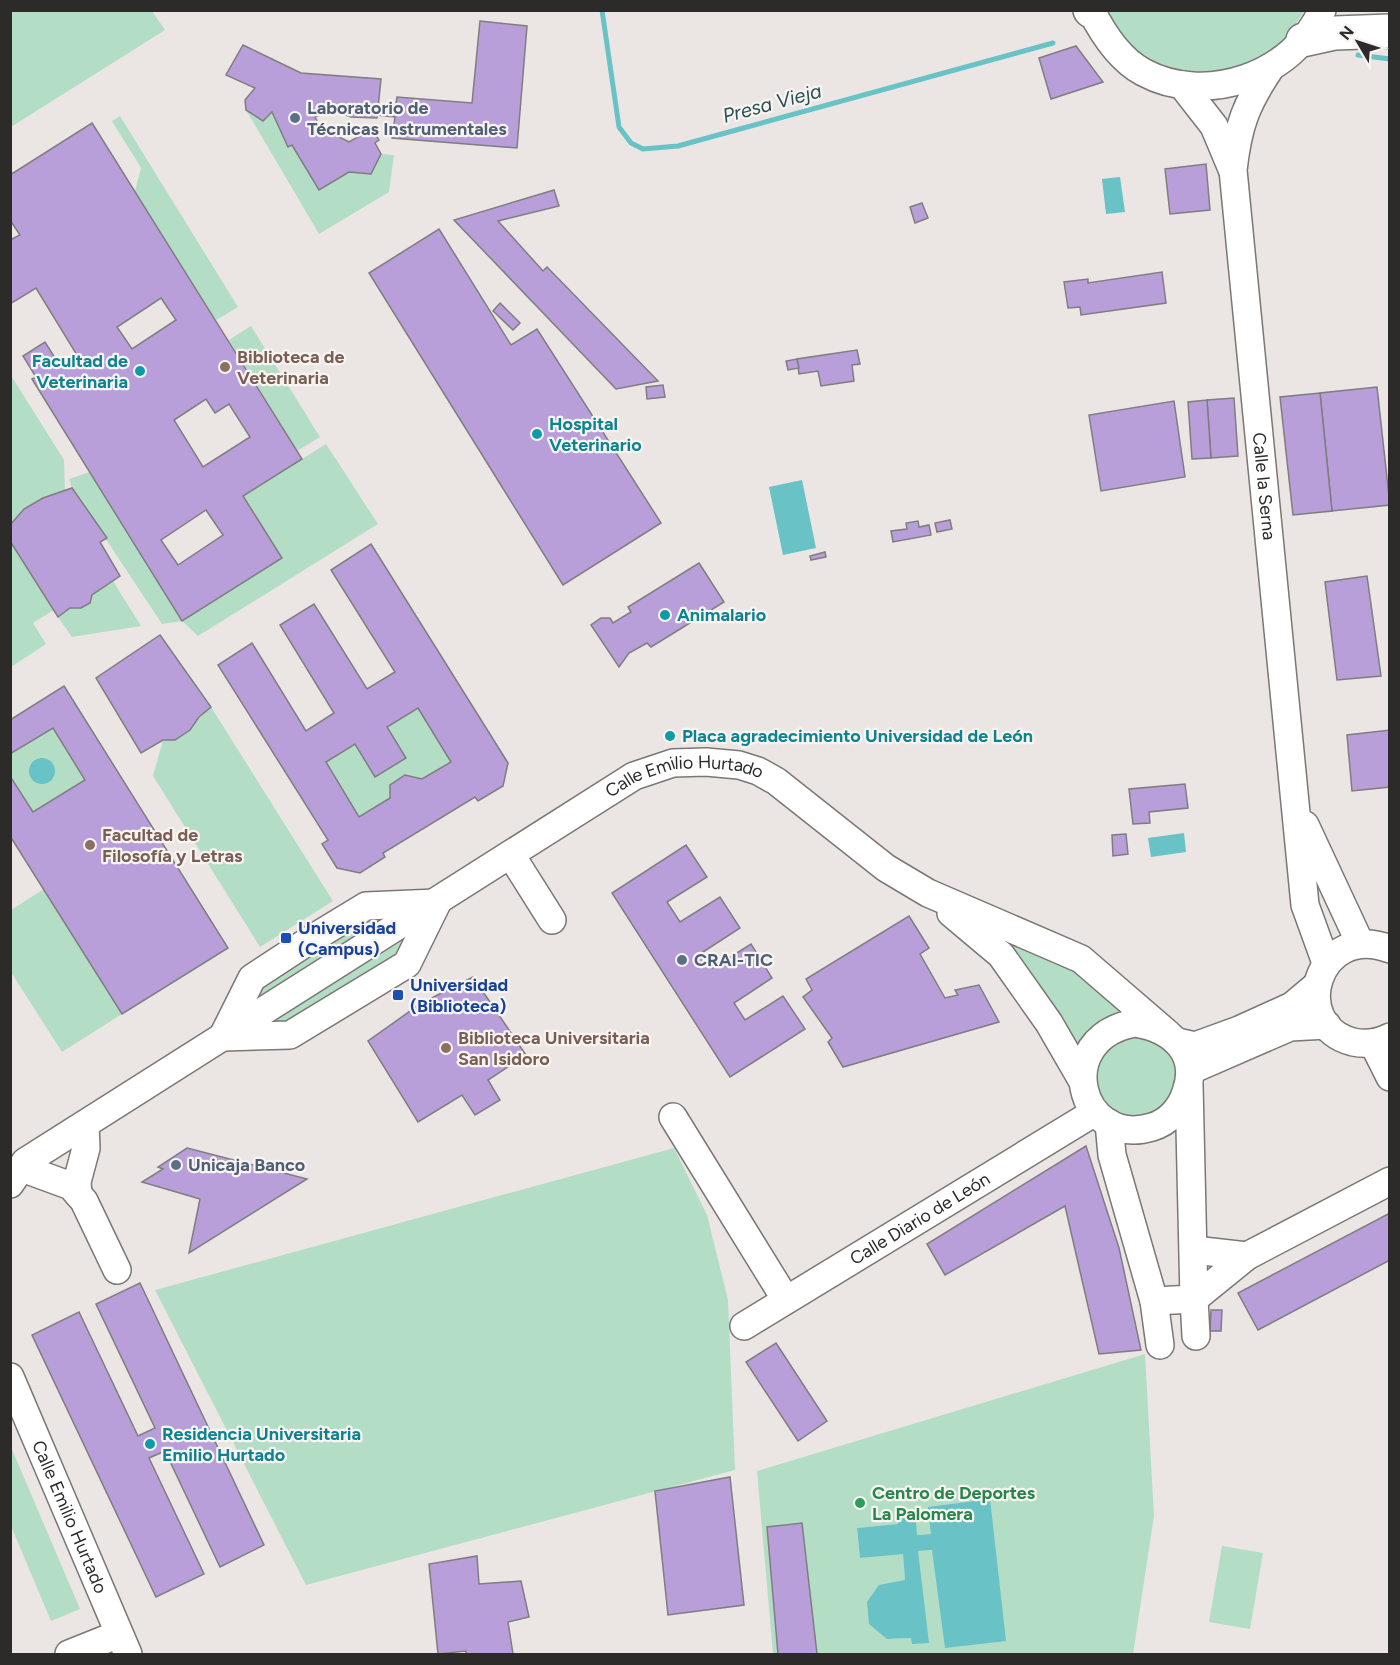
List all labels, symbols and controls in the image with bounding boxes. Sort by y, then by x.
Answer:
north arrow [1328,12,1388,72]
text: N [1335,22,1358,44]
water label: Presa Vieja [720,78,824,128]
place label: Laboratorio de Técnicas Instrumentales [307,97,507,140]
marker: Laboratorio de Técnicas Instrumentales [288,111,302,125]
place label: Biblioteca de Veterinaria [237,346,345,389]
place label: Facultad de Veterinaria [32,350,128,393]
marker: Biblioteca de Veterinaria [218,360,232,374]
marker: Facultad de Veterinaria [133,364,147,378]
place label: Hospital Veterinario [549,413,642,456]
marker: Hospital Veterinario [530,427,544,441]
street label: Calle la Serna [1248,431,1280,541]
place label: Animalario [677,604,766,626]
marker: Animalario [658,608,672,622]
place label: Placa agradecimiento Universidad de León [682,725,1033,747]
marker: Placa agradecimiento Universidad de León [663,729,677,743]
street label: Calle Emilio Hurtado [601,751,768,802]
place label: Facultad de Filosofía y Letras [102,824,243,867]
marker: Facultad de Filosofía y Letras [83,838,97,852]
place label: Universidad (Campus) [298,917,396,960]
marker: Universidad (Campus) [279,931,293,945]
place label: CRAI-TIC [694,949,773,971]
marker: CRAI-TIC [675,953,689,967]
place label: Universidad (Biblioteca) [410,974,508,1017]
marker: Universidad (Biblioteca) [391,988,405,1002]
place label: Biblioteca Universitaria San Isidoro [458,1027,650,1070]
marker: Biblioteca Universitaria San Isidoro [439,1041,453,1055]
place label: Unicaja Banco [188,1154,305,1176]
marker: Unicaja Banco [169,1158,183,1172]
street label: Calle Diario de León [846,1168,994,1270]
place label: Residencia Universitaria Emilio Hurtado [162,1423,361,1466]
street label: Calle Emilio Hurtado [27,1437,112,1597]
marker: Residencia Universitaria Emilio Hurtado [143,1437,157,1451]
place label: Centro de Deportes La Palomera [872,1482,1036,1525]
marker: Centro de Deportes La Palomera [853,1496,867,1510]

